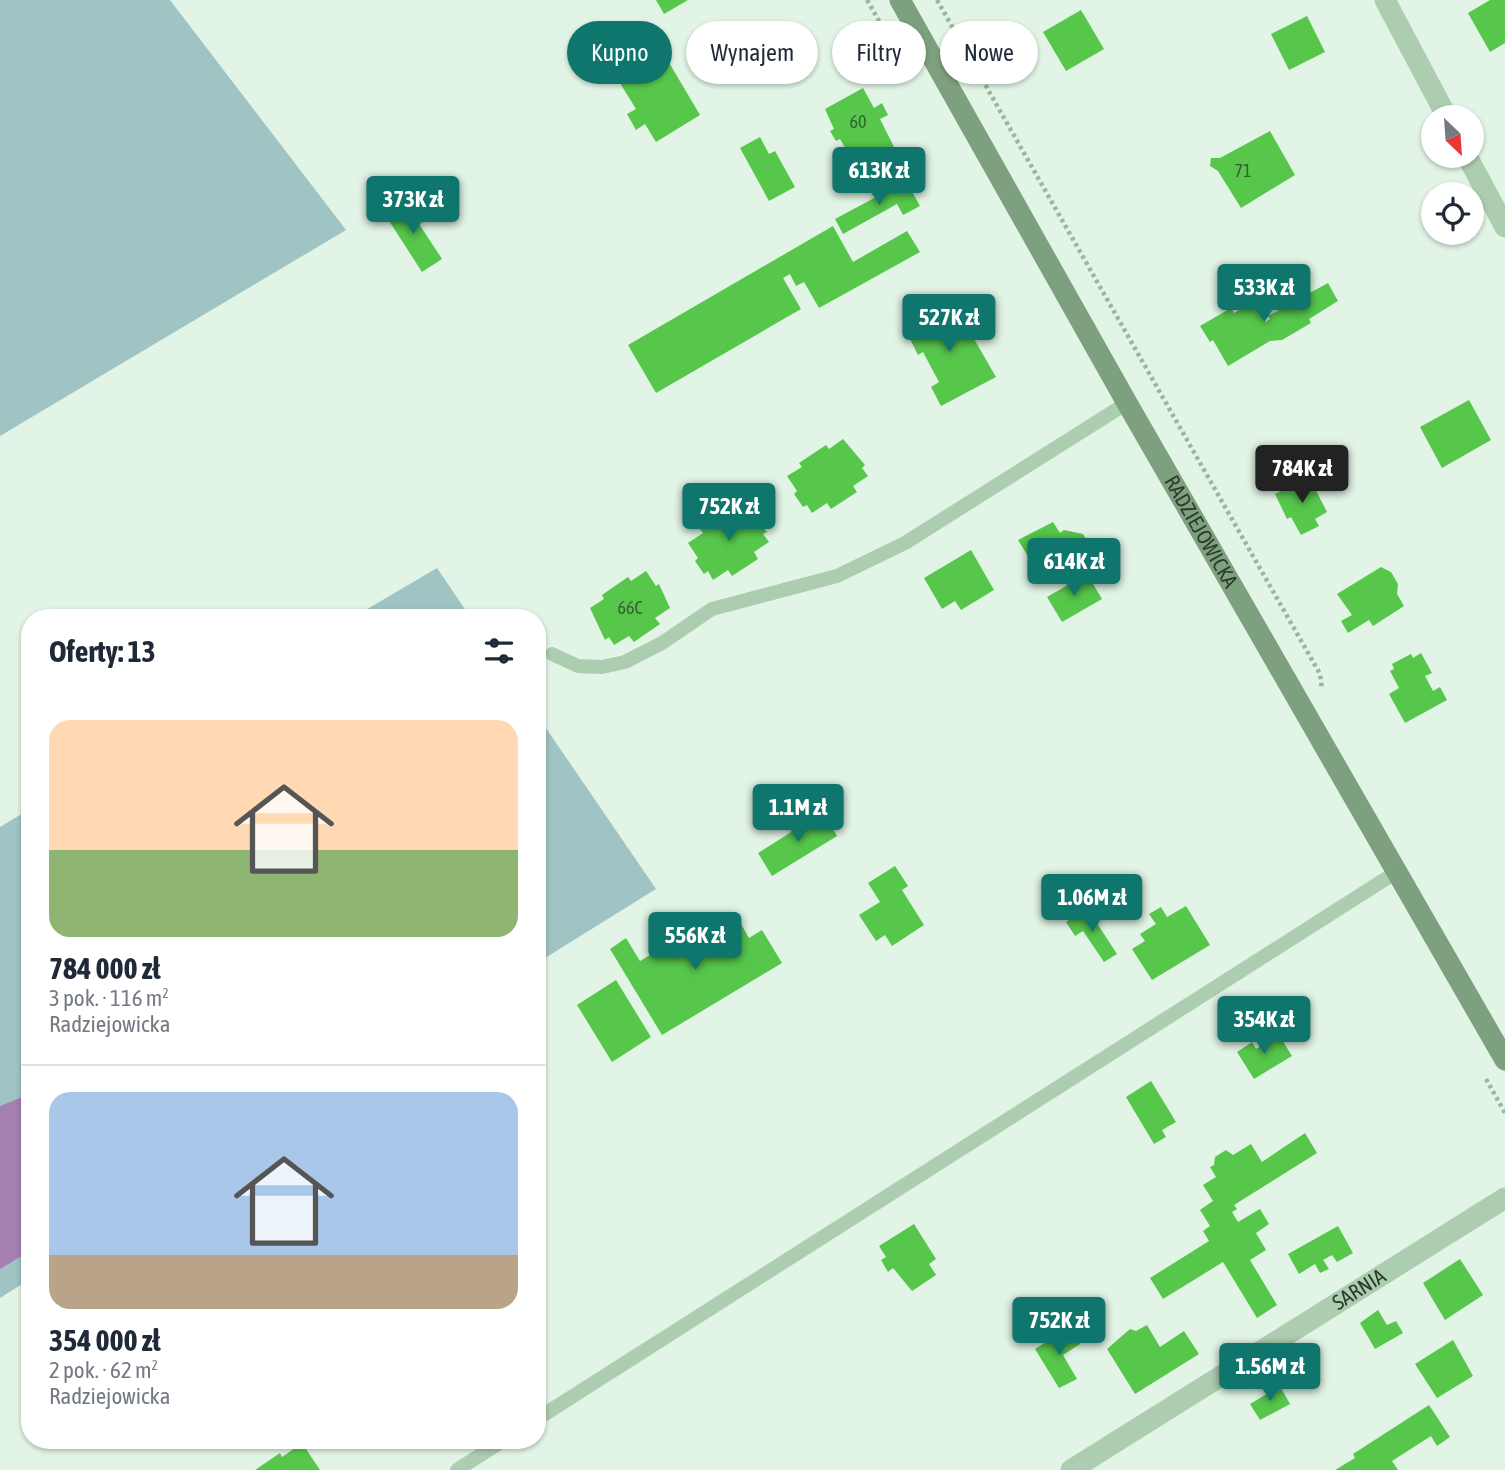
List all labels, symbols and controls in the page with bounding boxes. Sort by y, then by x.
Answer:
chip: Kupno [567,21,672,84]
chip: Wynajem [686,21,818,84]
chip: Filtry [832,21,926,84]
chip: Nowe [940,21,1038,84]
north arrow [1421,105,1484,168]
map controls [1421,105,1484,245]
house number: 60 [850,111,866,132]
pin: 613K zł [814,148,944,207]
text: 613K zł [848,157,910,183]
house number: 71 [1235,160,1251,181]
pin: 373K zł [348,176,478,236]
button: locate [1421,182,1484,245]
text: 373K zł [382,186,444,212]
pin: 533K zł [1199,264,1329,324]
text: 533K zł [1233,274,1295,300]
pin: 527K zł [884,294,1014,354]
text: 527K zł [918,304,980,330]
pin: 784K zł [1237,446,1367,505]
text: 784K zł [1271,455,1333,481]
street label: RADZIEJOWICKA [1160,471,1244,592]
pin: 752K zł [664,484,794,543]
text: 752K zł [698,493,760,519]
pin: 614K zł [1009,538,1139,598]
text: 614K zł [1043,548,1105,574]
house number: 66C [617,597,643,618]
icon: filters [480,632,518,670]
text: Oferty: 13 [49,634,156,668]
icon: home [221,766,347,892]
pin: 1.1M zł [733,784,863,844]
text: 1.1M zł [769,794,827,820]
pin: 1.06M zł [1020,874,1164,934]
text: 1.06M zł [1057,884,1127,910]
pin: 556K zł [630,912,760,972]
text: 556K zł [664,922,726,948]
text: 784 000 zł [49,951,161,985]
text: 3 pok. · 116 m² [49,985,169,1011]
pin: 354K zł [1199,996,1329,1056]
text: 354K zł [1233,1006,1295,1032]
text: Radziejowicka [49,1011,170,1037]
icon: home [221,1138,347,1264]
street label: SARNIA [1328,1263,1390,1314]
pin: 752K zł [994,1298,1124,1357]
text: 752K zł [1028,1307,1090,1333]
text: 354 000 zł [49,1323,161,1357]
pin: 1.56M zł [1198,1344,1342,1403]
text: 1.56M zł [1235,1353,1305,1379]
text: 2 pok. · 62 m² [49,1357,158,1383]
text: Radziejowicka [49,1383,170,1409]

